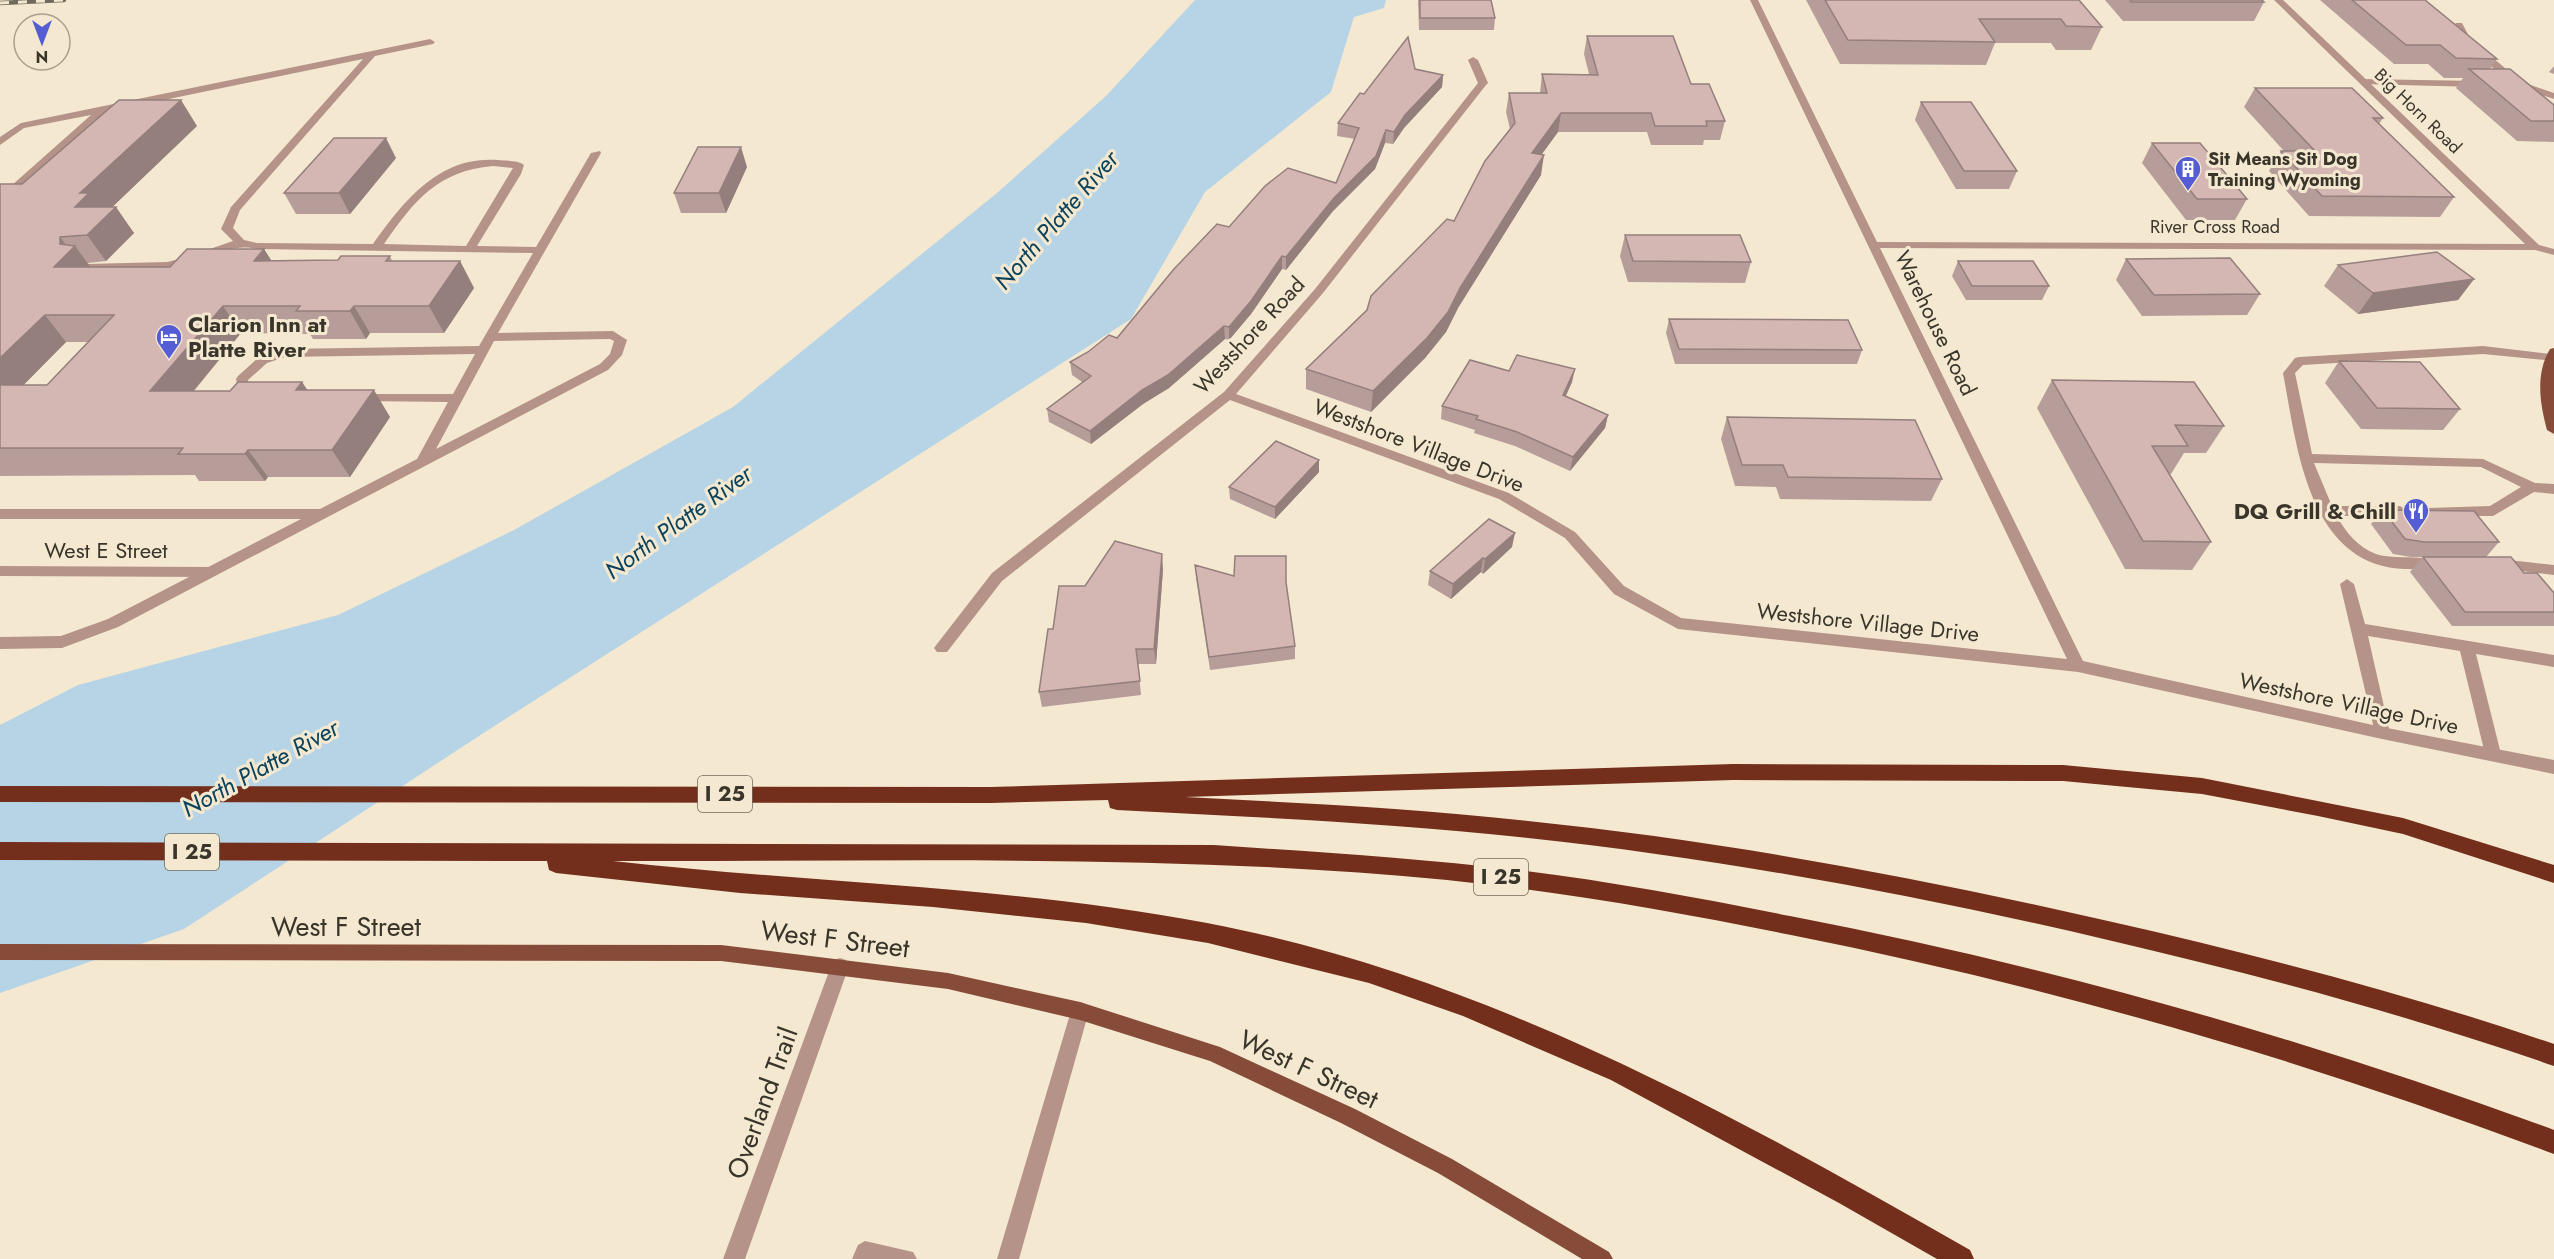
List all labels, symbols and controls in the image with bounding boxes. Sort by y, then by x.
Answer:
north arrow [12,12,72,72]
text: N [36,45,48,68]
street label: Big Horn Road [2368,62,2468,160]
water label: North Platte River [986,141,1128,297]
place label: Sit Means Sit Dog Training Wyoming [2208,146,2361,193]
building icon: Sit Means Sit Dog Training Wyoming [2173,154,2203,192]
street label: River Cross Road [2150,214,2280,240]
street label: Warehouse Road [1887,245,1985,401]
street label: Westshore Road [1186,269,1312,401]
place label: Clarion Inn at Platte River [188,308,326,365]
hotel icon: Clarion Inn at Platte River [154,322,184,360]
street label: Westshore Village Drive [1309,390,1529,500]
water label: North Platte River [597,455,761,587]
place label: DQ Grill & Chill [2234,495,2396,527]
restaurant icon: DQ Grill & Chill [2401,496,2431,534]
street label: West E Street [44,534,168,566]
street label: Westshore Village Drive [1755,594,1981,650]
street label: Westshore Village Drive [2236,664,2462,742]
water label: North Platte River [175,709,347,826]
road number: I 25 [698,776,752,812]
road number: I 25 [165,834,219,870]
road number: I 25 [1474,859,1528,895]
street label: West F Street [271,907,421,946]
street label: West F Street [758,911,912,968]
street label: West F Street [1233,1020,1386,1119]
street label: Overland Trail [716,1022,808,1184]

